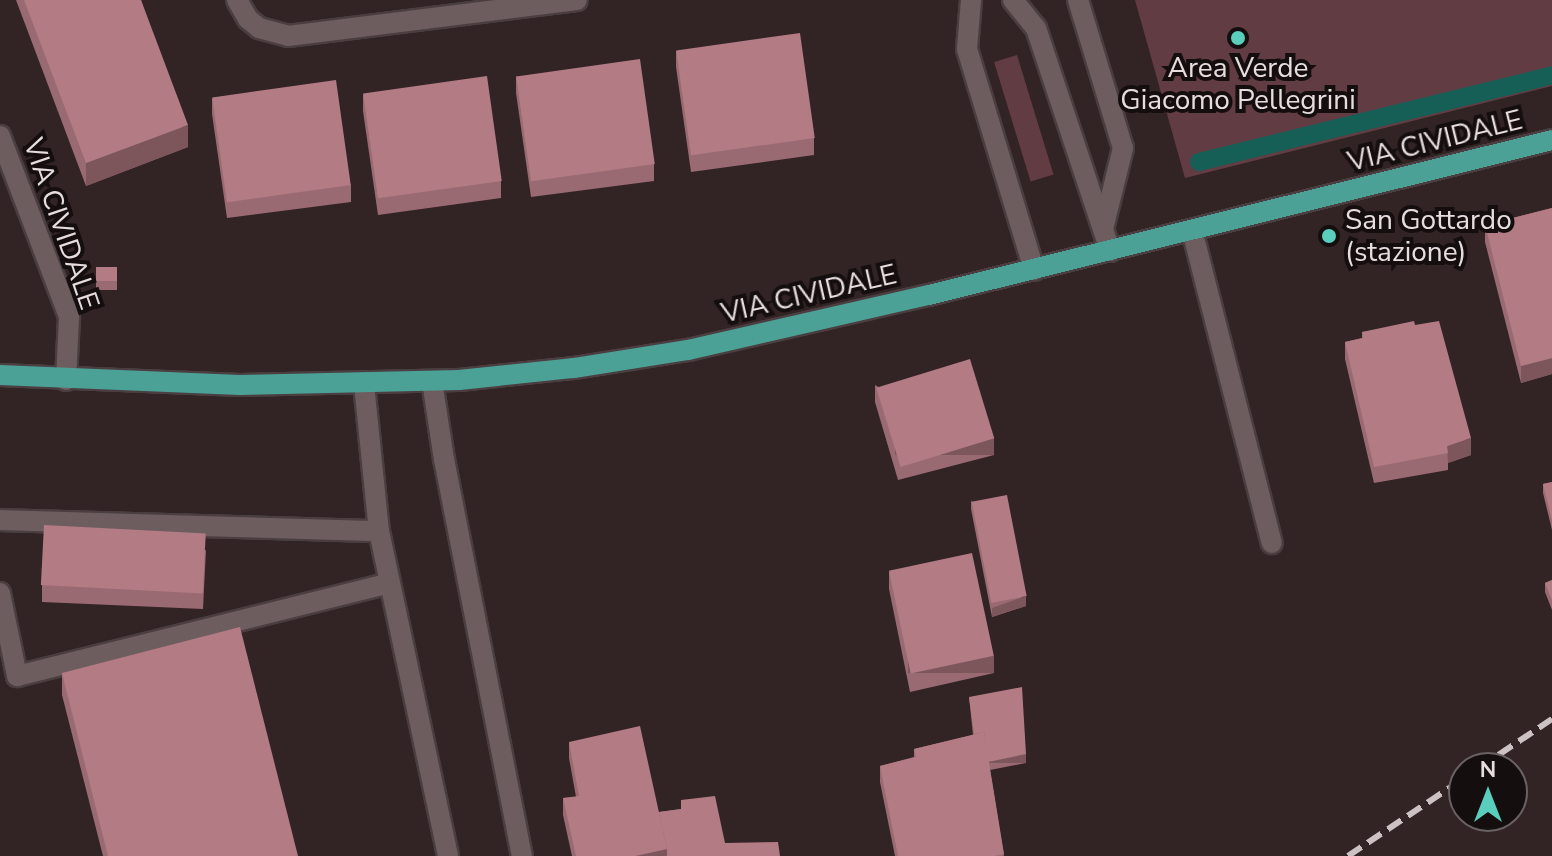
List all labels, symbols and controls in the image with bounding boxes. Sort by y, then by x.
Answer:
marker: Area Verde Giacomo Pellegrini [1229,29,1247,47]
place label: Area Verde Giacomo Pellegrini [1120,51,1356,117]
street label: VIA CIVIDALE [1344,103,1526,179]
street label: VIA CIVIDALE [16,134,106,314]
place label: San Gottardo (stazione) [1345,203,1512,269]
marker: San Gottardo (stazione) [1320,227,1338,245]
street label: VIA CIVIDALE [718,258,900,330]
north arrow [1448,752,1528,832]
text: N [1480,755,1496,785]

